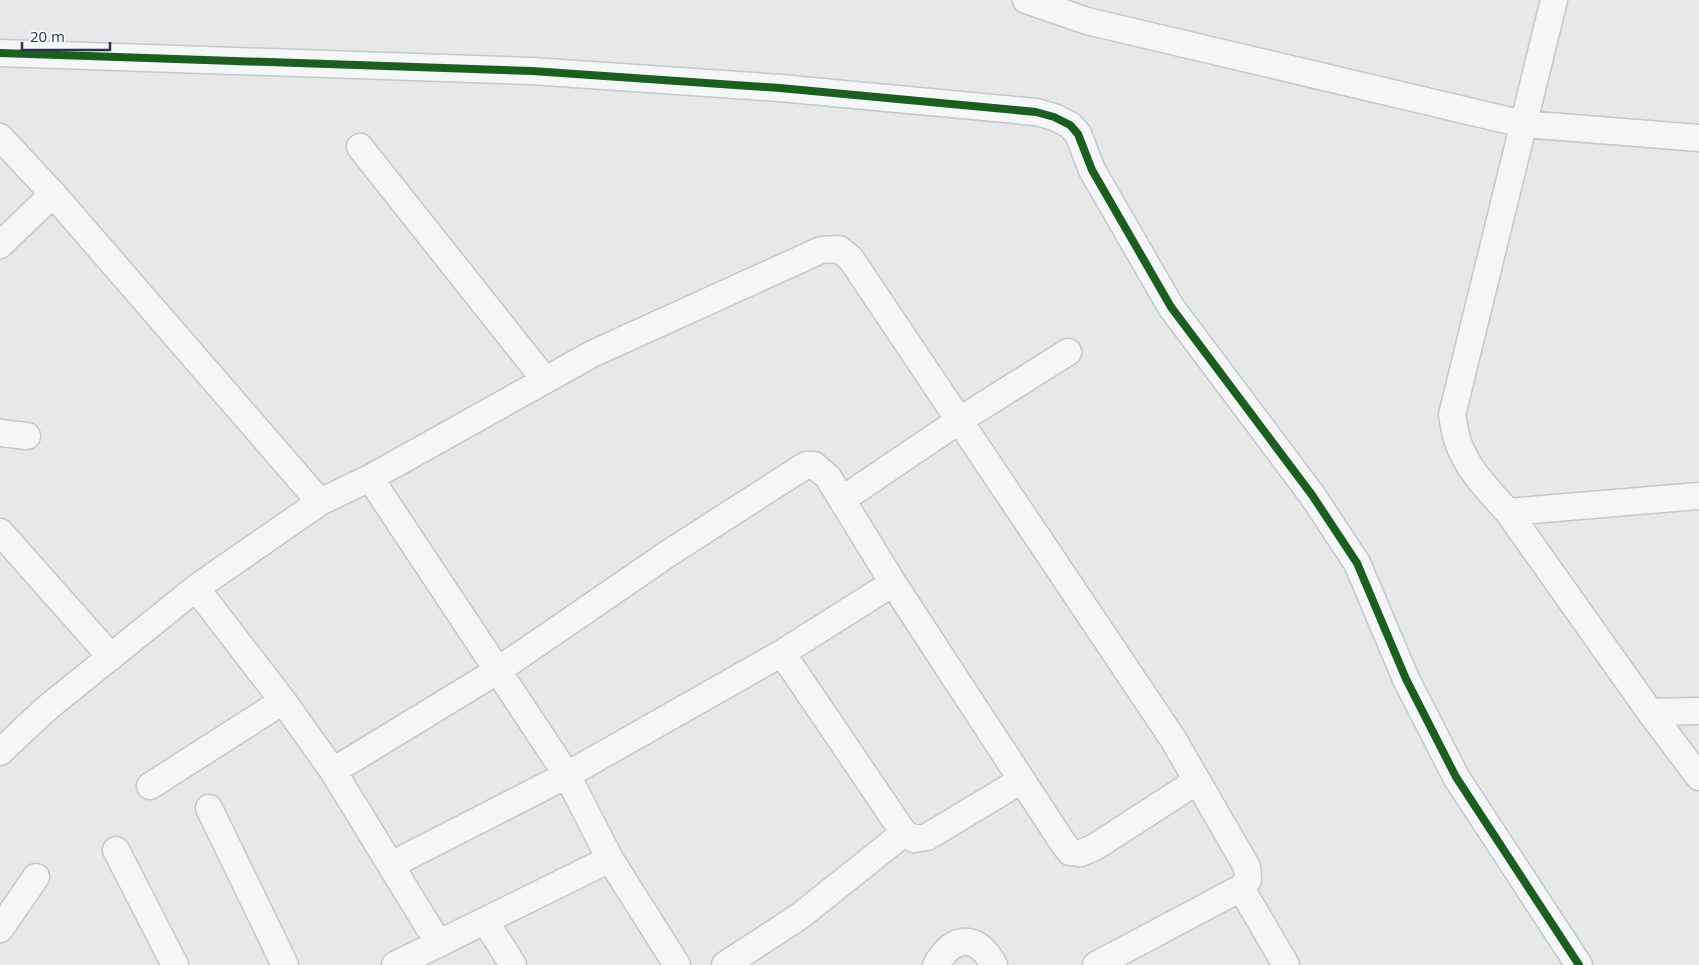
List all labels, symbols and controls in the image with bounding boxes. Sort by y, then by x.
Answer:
scale bar [22,20,110,52]
text: 20 m [30,26,65,46]

